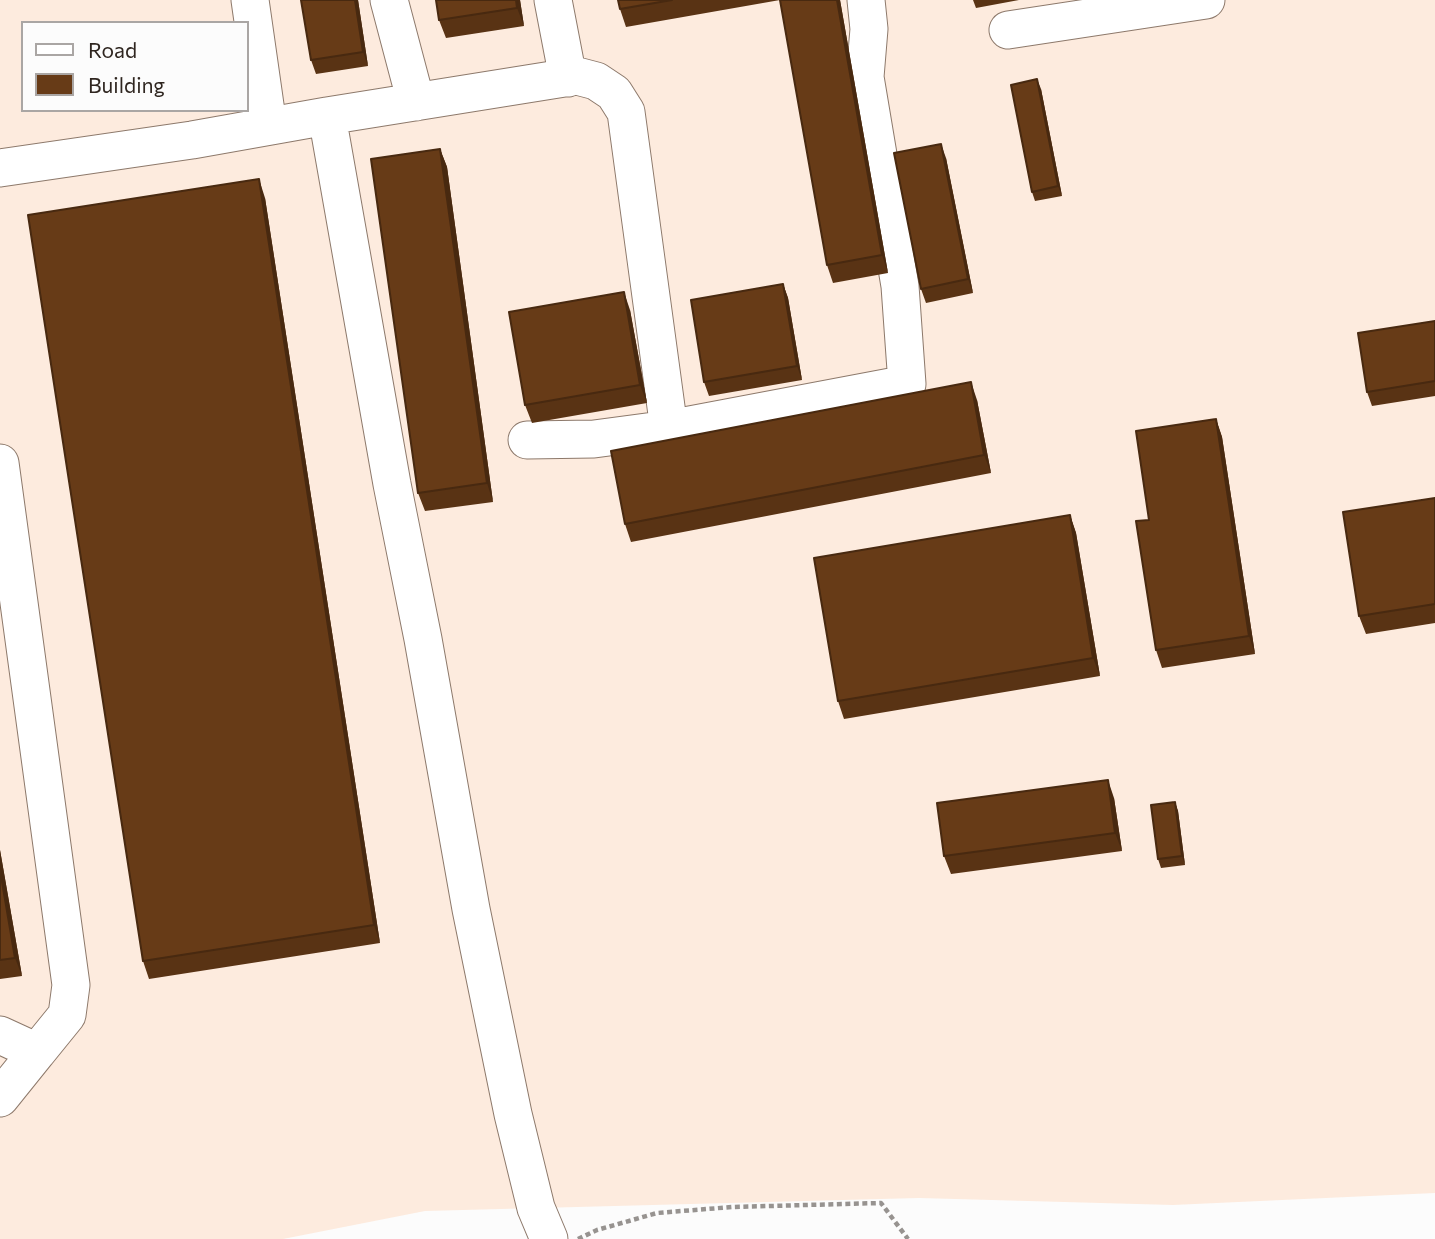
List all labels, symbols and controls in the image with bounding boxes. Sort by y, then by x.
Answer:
legend [21,21,248,112]
text: Road [88,37,137,62]
text: Building [88,72,165,97]

